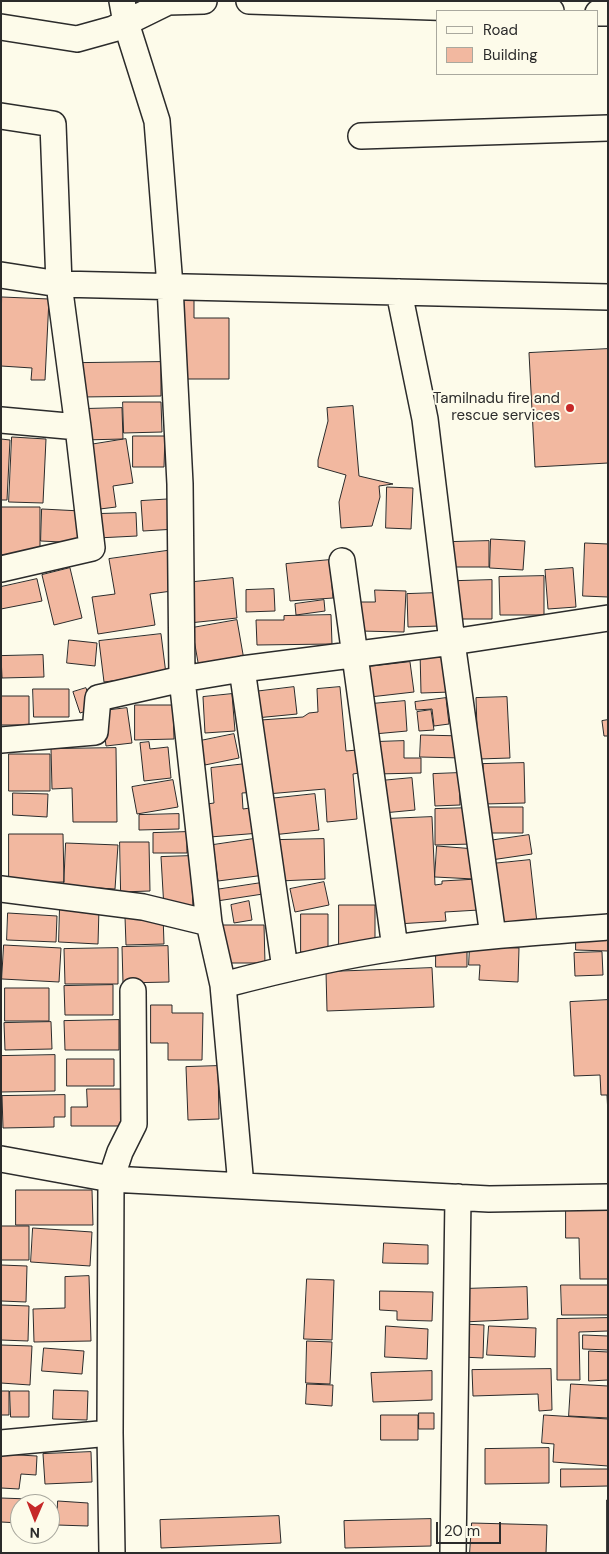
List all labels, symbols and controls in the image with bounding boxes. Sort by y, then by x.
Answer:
legend [436,10,599,75]
text: Road [483,20,518,40]
text: Building [483,45,538,65]
place label: Tamilnadu fire and rescue services [433,390,560,425]
marker: Tamilnadu fire and rescue services [564,402,576,414]
north arrow [10,1494,60,1544]
scale bar [439,1512,504,1544]
text: 20 m [444,1521,480,1541]
text: N [29,1524,40,1542]

